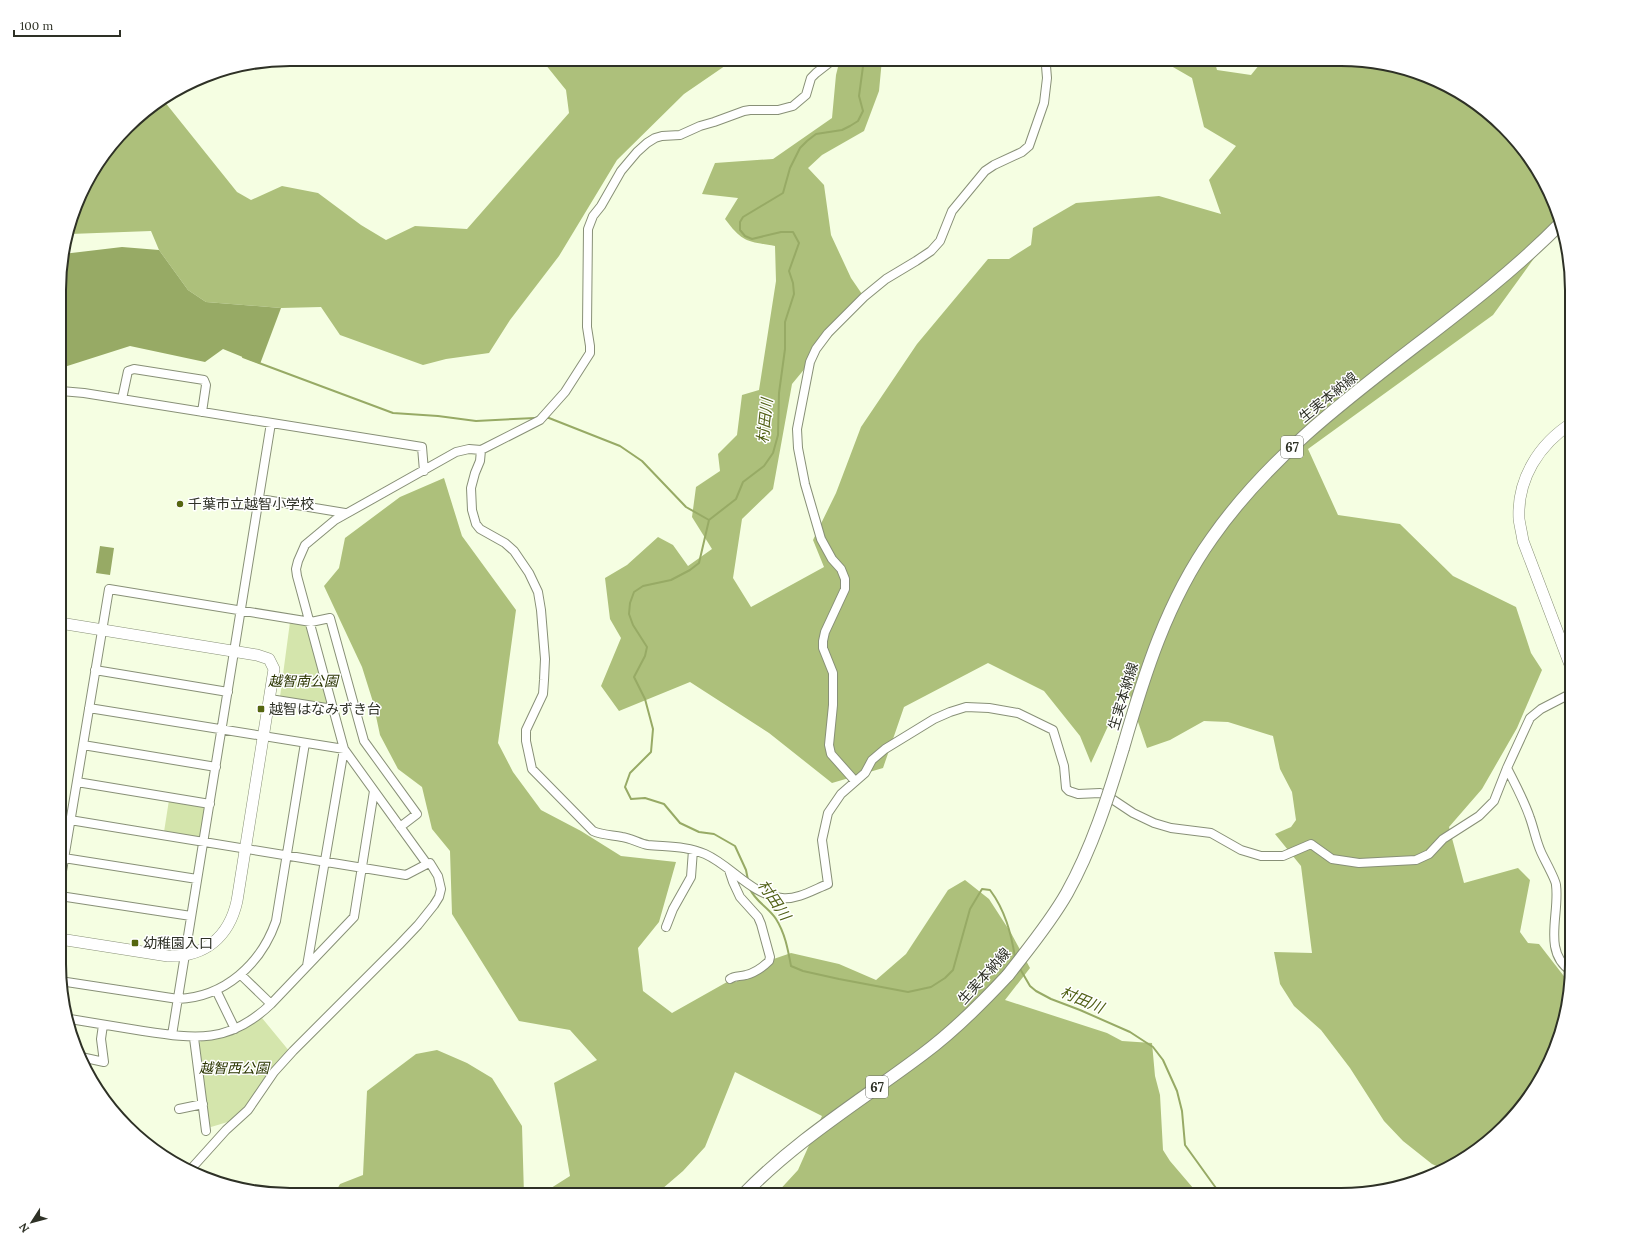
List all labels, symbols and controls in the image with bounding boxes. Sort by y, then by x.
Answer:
scale bar [14,12,120,38]
text: 100 m [20,18,53,33]
street label: 生実本納線 [1295,368,1361,426]
water label: 村田川 [753,396,777,444]
road number: 67 [1281,436,1303,458]
place label: 千葉市立越智小学校 [188,495,314,513]
marker: 千葉市立越智小学校 [175,499,185,509]
street label: 生実本納線 [1104,660,1142,732]
park label: 越智南公園 [268,672,340,690]
place label: 越智はなみずき台 [269,700,381,718]
marker: 越智はなみずき台 [256,704,266,714]
water label: 村田川 [754,876,796,925]
place label: 幼稚園入口 [143,934,213,952]
marker: 幼稚園入口 [130,938,140,948]
street label: 生実本納線 [954,944,1014,1008]
water label: 村田川 [1058,982,1108,1018]
park label: 越智西公園 [199,1059,271,1077]
road number: 67 [866,1076,888,1098]
north arrow [12,1202,52,1242]
text: N [15,1220,32,1235]

